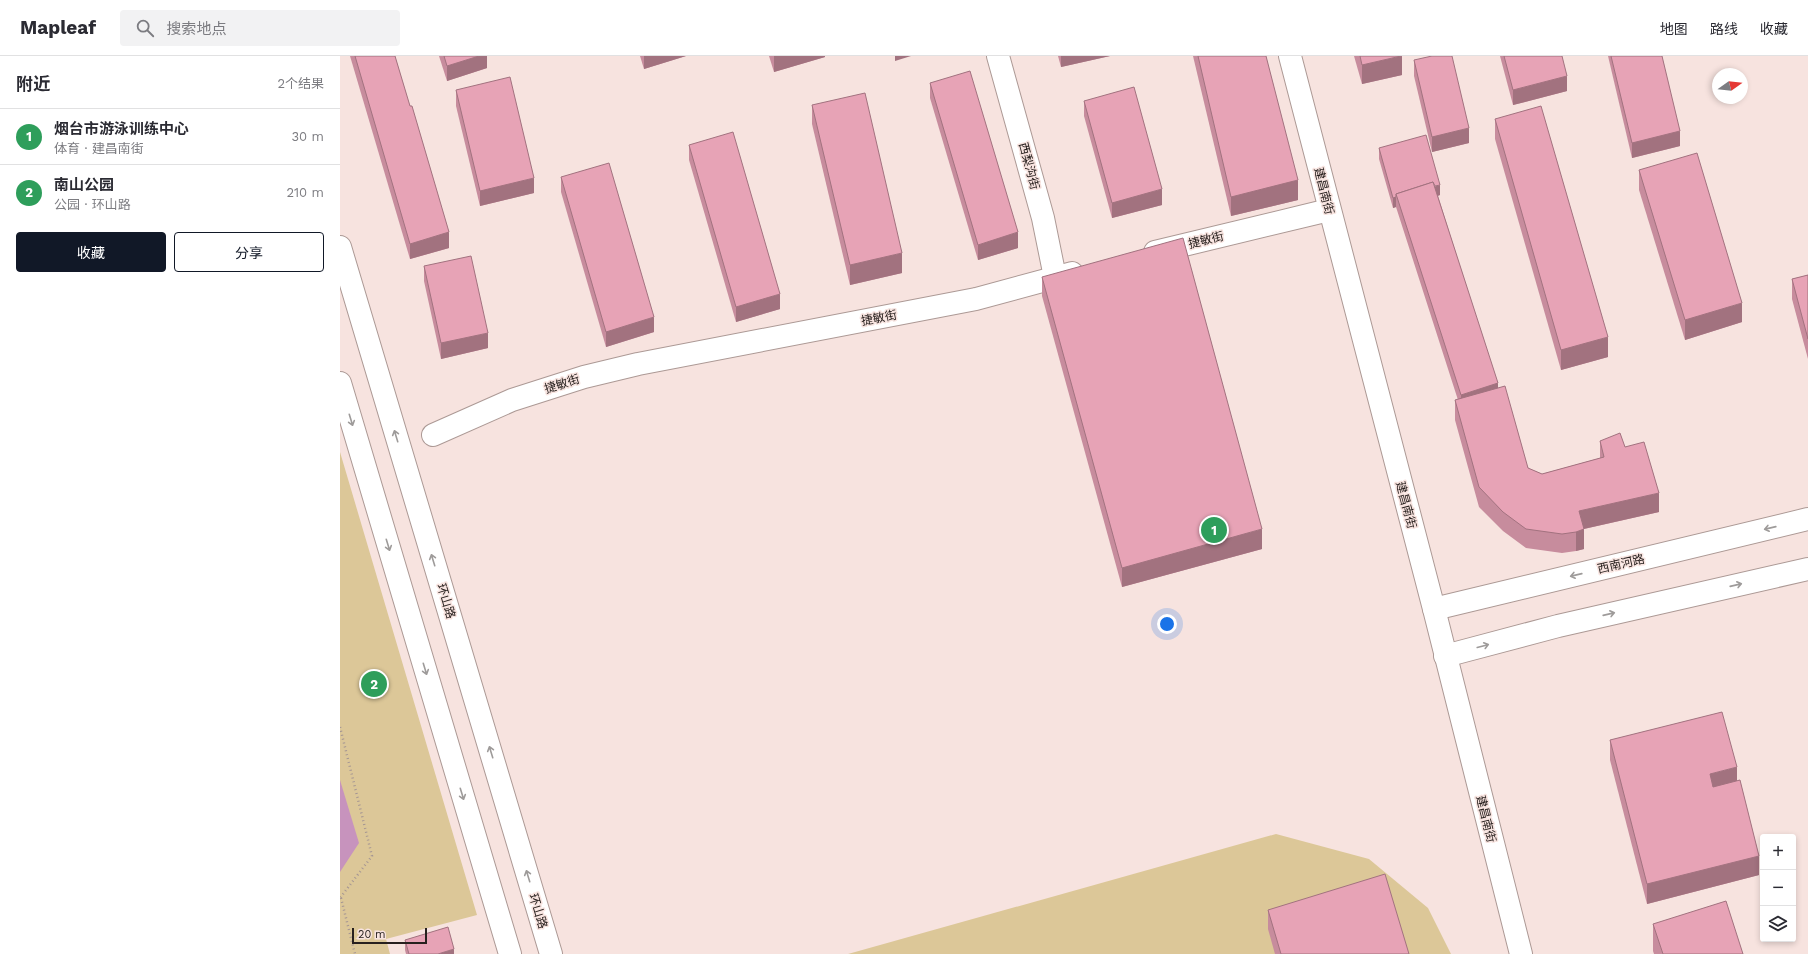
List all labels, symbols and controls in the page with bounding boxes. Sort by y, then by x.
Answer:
search box [120,10,400,46]
text: Mapleaf [20,16,96,39]
icon: search [134,17,156,39]
text: 搜索地点 [166,20,226,38]
text: 地图 [1660,21,1688,37]
text: 路线 [1710,21,1738,37]
text: 收藏 [1760,21,1788,37]
north arrow [1712,68,1748,104]
text: 附近 [16,74,50,94]
text: 2个结果 [277,76,324,91]
text: 烟台市游泳训练中心 [54,120,189,138]
text: 1 [26,129,32,144]
text: 30 m [292,129,324,144]
text: 体育 · 建昌南街 [54,141,144,156]
street label: 西梨沟街 [1016,141,1042,191]
street label: 建昌南街 [1311,166,1337,216]
text: 南山公园 [54,176,114,194]
text: 2 [25,185,33,200]
text: 210 m [286,185,324,200]
text: 公园 · 环山路 [54,197,131,212]
street label: 捷敏街 [1187,229,1225,251]
button: 收藏 [16,232,166,272]
button: 分享 [174,232,324,272]
street label: 捷敏街 [860,308,898,328]
street label: 捷敏街 [543,372,581,396]
one-way arrow [348,413,355,426]
one-way arrow [392,429,399,442]
street label: 建昌南街 [1393,480,1419,530]
pin: 1 [1201,515,1227,545]
one-way arrow [1764,525,1777,532]
one-way arrow [385,538,392,551]
street label: 西南河路 [1596,552,1646,576]
one-way arrow [429,554,436,567]
one-way arrow [1569,571,1582,579]
one-way arrow [1729,581,1742,589]
street label: 环山路 [434,582,458,620]
one-way arrow [1602,610,1615,618]
your location [1157,614,1177,634]
one-way arrow [1476,642,1489,649]
one-way arrow [422,662,429,675]
pin: 2 [361,669,387,699]
one-way arrow [487,746,494,759]
one-way arrow [459,787,466,800]
street label: 建昌南街 [1473,794,1499,844]
map controls [1760,834,1796,942]
button: + [1760,834,1796,870]
one-way arrow [524,870,531,883]
button: − [1760,870,1796,906]
street label: 环山路 [526,892,550,930]
button: layers [1760,906,1796,942]
scale bar [352,926,427,945]
text: 20 m [358,928,386,941]

